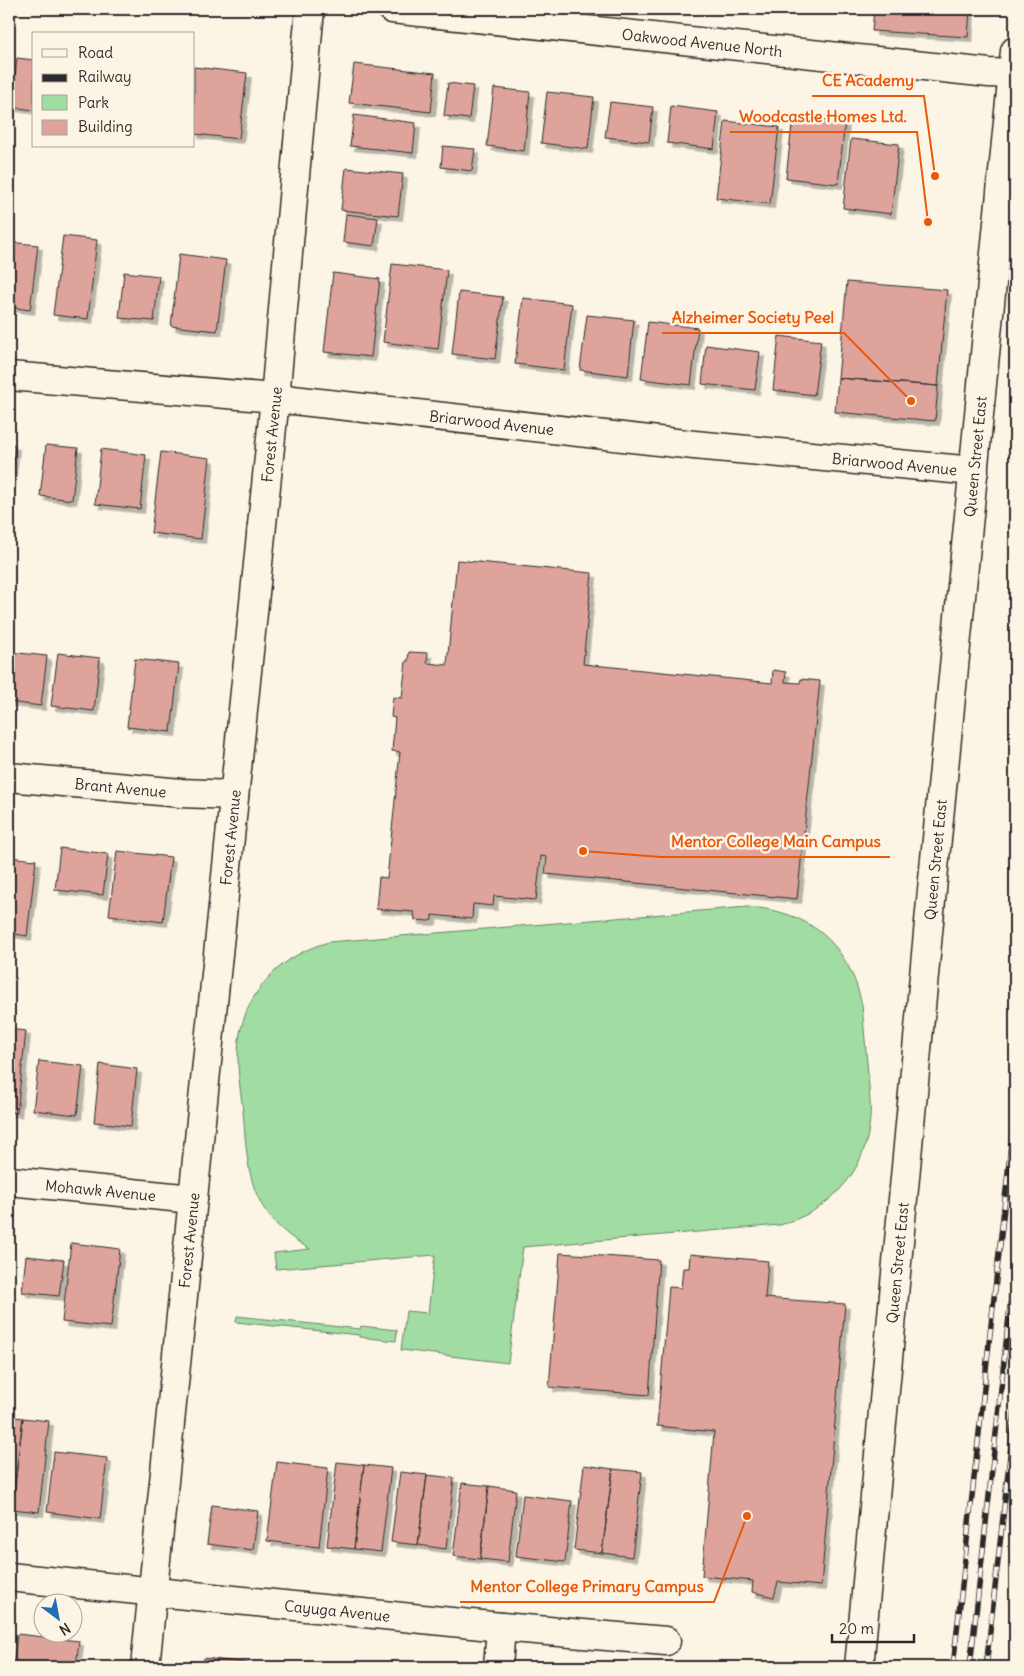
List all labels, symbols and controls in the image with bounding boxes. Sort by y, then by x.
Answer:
street label: Oakwood Avenue North [621,24,784,60]
legend [32,32,195,148]
text: Road [78,43,113,62]
callout: CE Academy [812,65,924,96]
text: Railway [78,67,132,86]
text: CE Academy [822,70,914,91]
text: Park [78,93,109,112]
callout: Woodcastle Homes Ltd. [730,101,917,132]
text: Woodcastle Homes Ltd. [739,106,907,126]
text: Building [78,117,133,136]
callout: Alzheimer Society Peel [662,302,844,333]
text: Alzheimer Society Peel [672,307,834,328]
street label: Forest Avenue [257,386,285,483]
street label: Queen Street East [959,395,990,518]
street label: Briarwood Avenue [428,406,555,439]
street label: Briarwood Avenue [831,448,958,479]
street label: Brant Avenue [74,774,167,801]
street label: Forest Avenue [216,789,244,886]
street label: Queen Street East [920,798,950,921]
callout: Mentor College Main Campus [661,826,890,857]
text: Mentor College Main Campus [671,831,881,852]
street label: Mohawk Avenue [44,1175,157,1205]
street label: Forest Avenue [174,1192,203,1289]
street label: Queen Street East [882,1202,912,1324]
callout: Mentor College Primary Campus [460,1571,714,1602]
text: Mentor College Primary Campus [470,1576,704,1597]
north arrow [32,1594,82,1644]
street label: Cayuga Avenue [283,1596,391,1625]
scale bar [832,1611,914,1643]
text: N [56,1619,74,1639]
text: 20 m [839,1619,874,1638]

